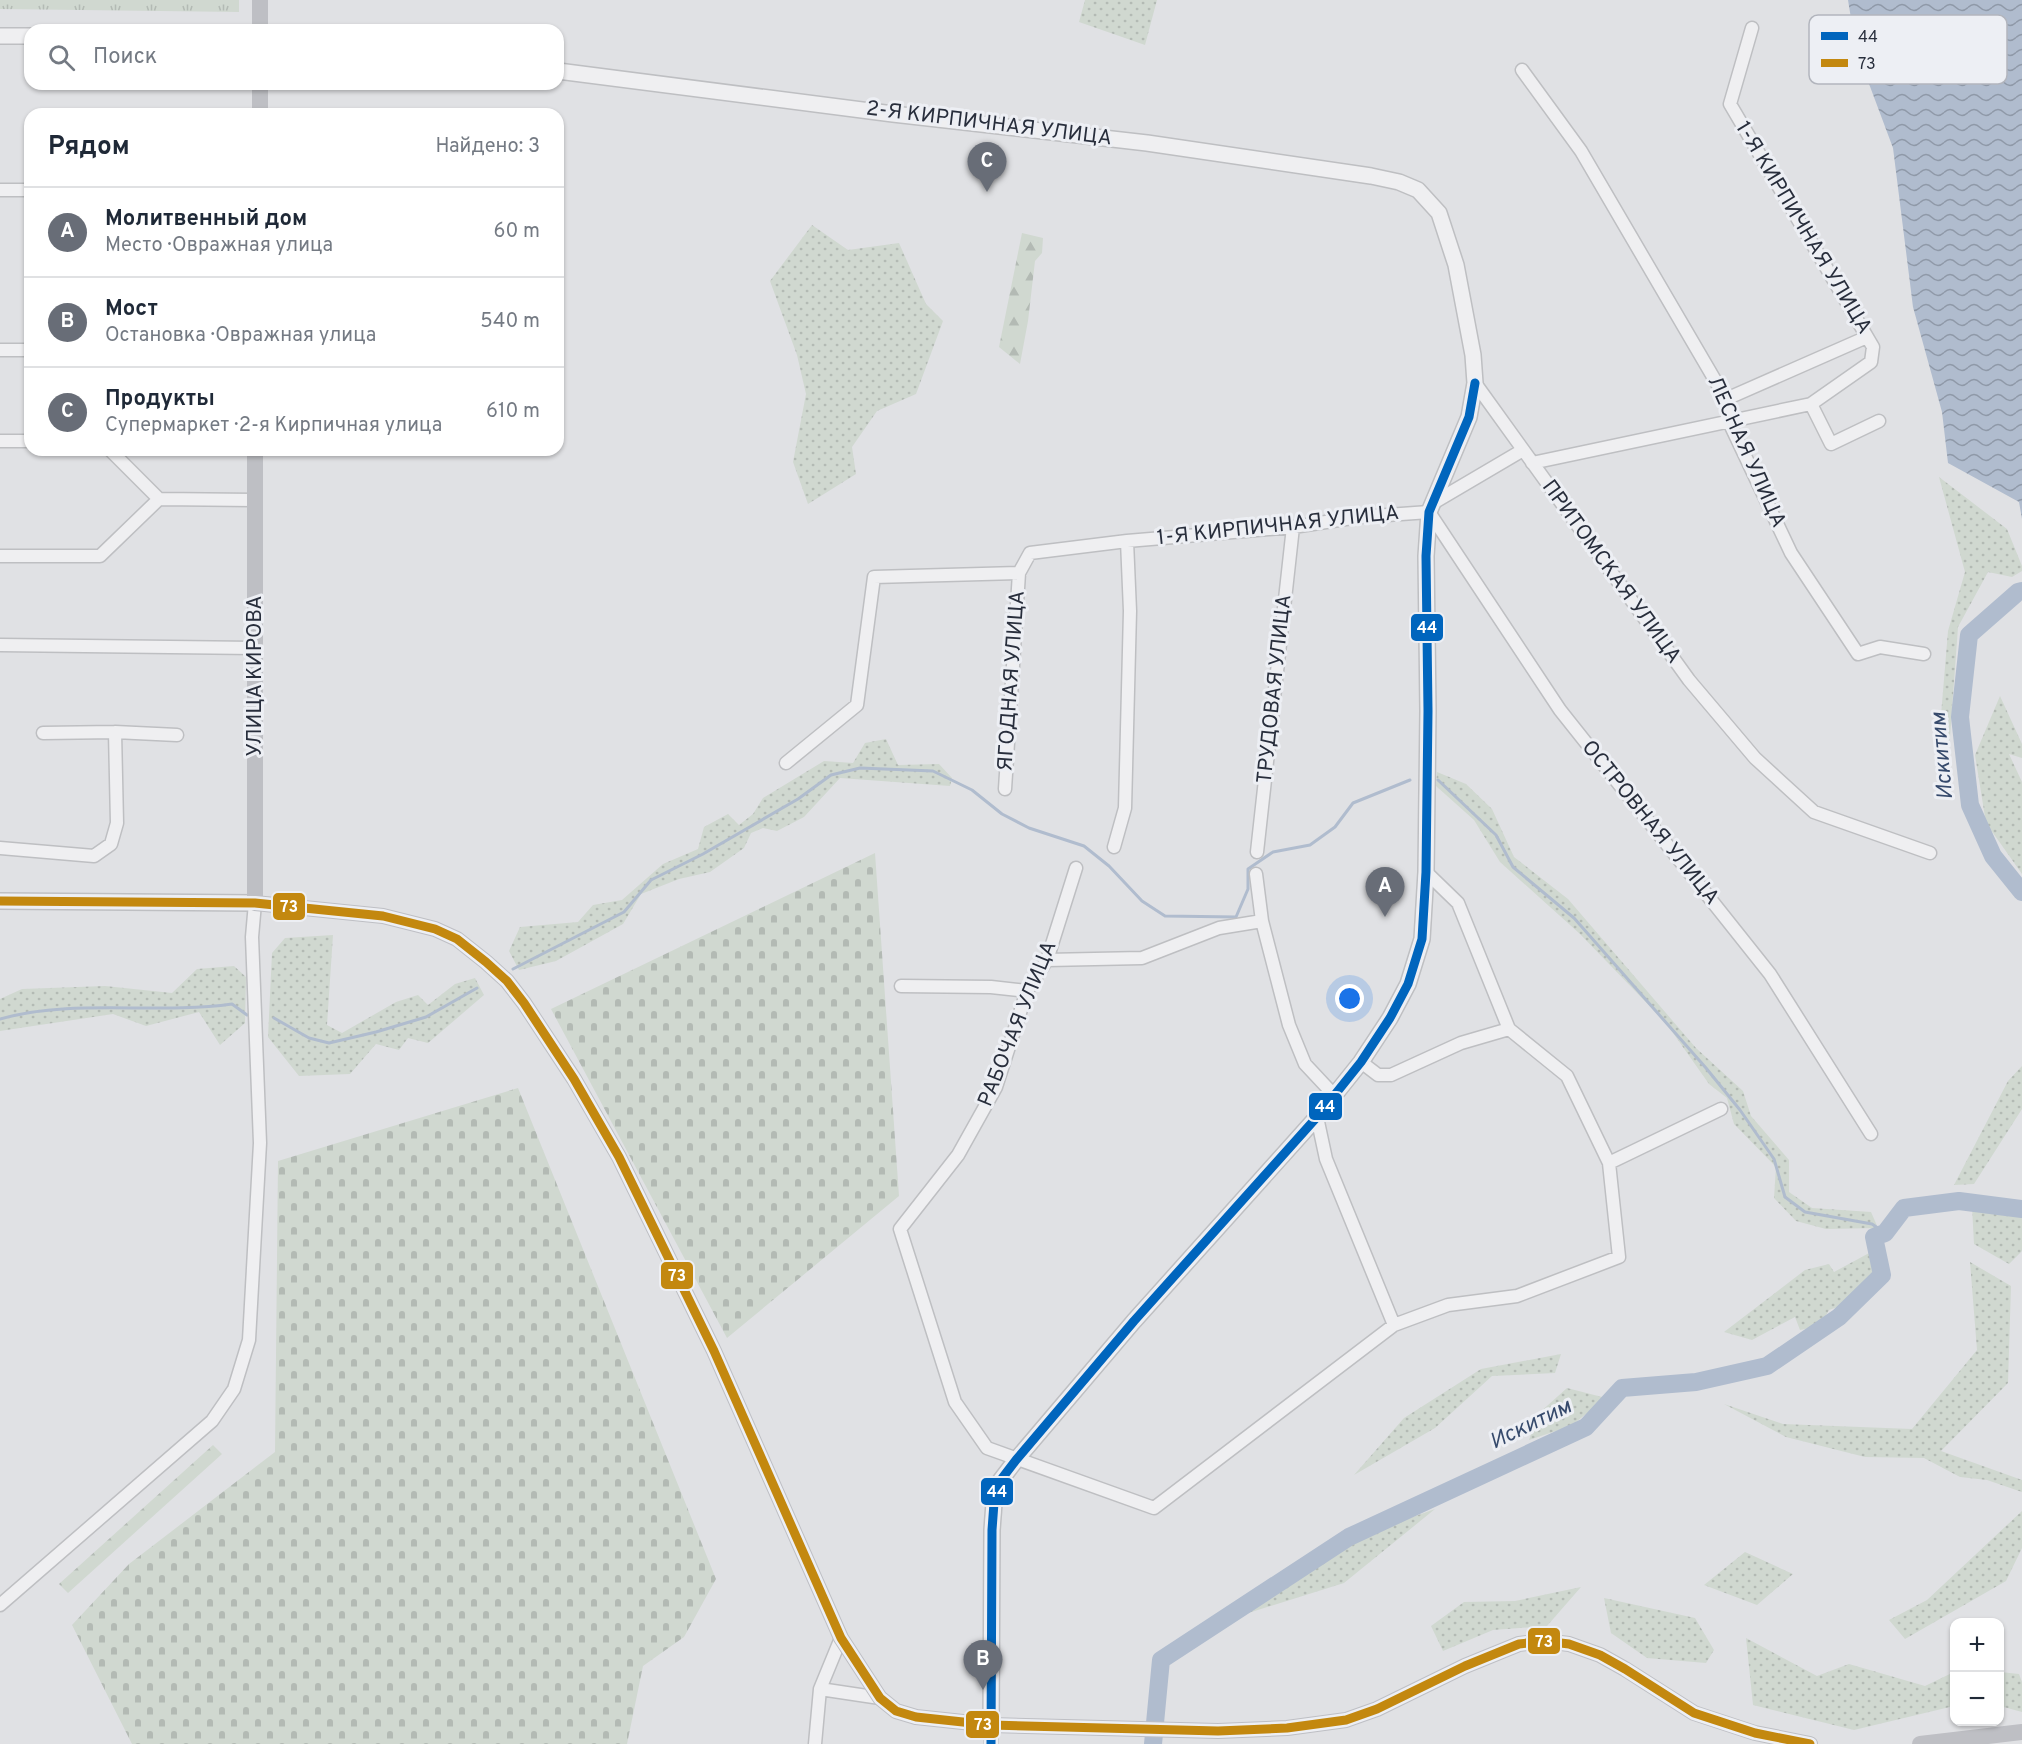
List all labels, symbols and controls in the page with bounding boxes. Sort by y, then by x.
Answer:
legend [1809,15,2007,84]
search box [24,24,564,90]
text: 44 [1858,28,1878,48]
icon: search [45,41,78,74]
text: Поиск [93,44,157,71]
text: 73 [1858,55,1876,75]
street label: 2-Я КИРПИЧНАЯ УЛИЦА [864,96,1114,152]
street label: 1-Я КИРПИЧНАЯ УЛИЦА [1729,117,1877,339]
text: Рядом [48,131,130,164]
text: Найдено: 3 [436,134,540,160]
pin: C [968,142,1006,192]
text: Молитвенный дом [105,206,307,233]
text: A [60,219,75,245]
text: 60 m [494,219,540,245]
text: Место · Овражная улица [105,233,333,259]
text: Мост [105,296,158,323]
text: B [61,309,74,335]
text: 540 m [480,309,540,335]
text: Остановка · Овражная улица [105,323,376,349]
street label: ЛЕСНАЯ УЛИЦА [1700,372,1792,532]
text: Продукты [105,386,215,413]
text: C [61,399,74,425]
text: 610 m [486,399,540,425]
text: Супермаркет · 2-я Кирпичная улица [105,413,442,439]
street label: ПРИТОМСКАЯ УЛИЦА [1535,475,1687,669]
street label: 1-Я КИРПИЧНАЯ УЛИЦА [1155,500,1401,552]
street label: ЯГОДНАЯ УЛИЦА [992,590,1032,772]
street label: ТРУДОВАЯ УЛИЦА [1252,593,1298,785]
street label: УЛИЦА КИРОВА [242,595,269,757]
line badge: 44 [1410,613,1444,642]
text: 44 [1417,619,1437,639]
water label: Искитим [1926,710,1960,801]
street label: ОСТРОВНАЯ УЛИЦА [1575,735,1725,911]
pin: A [1366,868,1404,917]
line badge: 73 [272,892,306,921]
text: 73 [280,898,298,918]
street label: РАБОЧАЯ УЛИЦА [972,937,1064,1111]
your location [1335,984,1364,1013]
line badge: 44 [1308,1092,1343,1121]
text: 44 [1315,1098,1335,1118]
line badge: 73 [660,1261,694,1290]
text: 73 [668,1267,686,1287]
water label: Искитим [1486,1393,1577,1456]
line badge: 44 [980,1477,1014,1506]
text: 44 [987,1483,1007,1503]
map controls [1950,1618,2004,1726]
button: + [1950,1618,2004,1672]
line badge: 73 [1527,1627,1561,1655]
text: 73 [1535,1633,1553,1653]
pin: B [964,1640,1002,1690]
button: − [1950,1672,2004,1726]
line badge: 73 [965,1710,1000,1739]
text: 73 [974,1716,992,1736]

